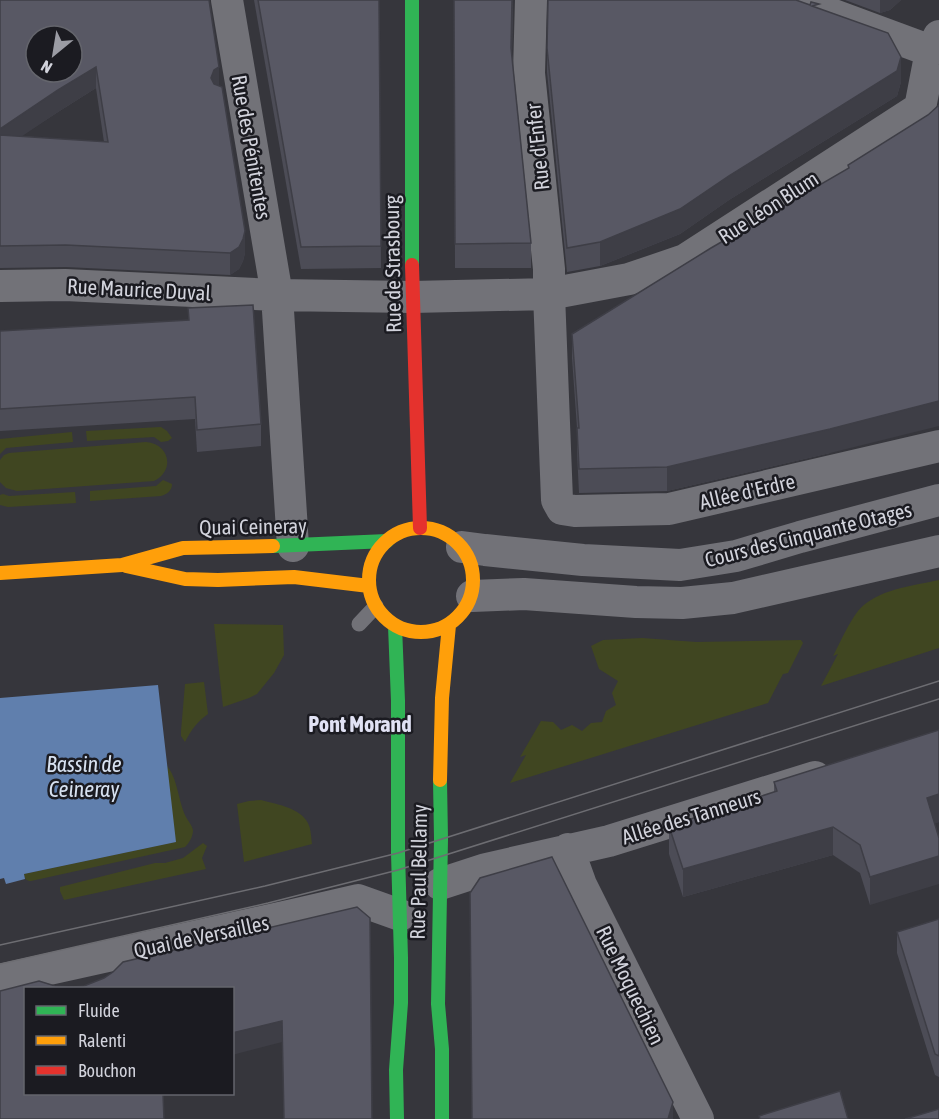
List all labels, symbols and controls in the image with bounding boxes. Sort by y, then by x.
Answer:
north arrow [24,24,84,84]
text: N [38,57,55,77]
street label: Rue des Pénitentes [228,73,276,221]
street label: Rue d'Enfer [520,102,553,192]
street label: Rue Léon Blum [714,166,822,248]
street label: Rue de Strasbourg [379,195,405,333]
street label: Rue Maurice Duval [67,273,212,305]
street label: Allée d'Erdre [697,468,797,514]
street label: Cours des Cinquante Otages [702,497,914,571]
street label: Quai Ceineray [199,513,307,539]
district label: Pont Morand [308,711,412,737]
water label: Bassin de Ceineray [46,751,122,802]
street label: Allée des Tanneurs [619,783,763,849]
street label: Rue Paul Bellamy [405,804,431,940]
street label: Quai de Versailles [131,910,271,962]
street label: Rue Moquechien [592,922,670,1048]
legend [24,987,234,1095]
text: Fluide [78,1000,120,1021]
text: Ralenti [78,1030,126,1051]
text: Bouchon [78,1060,136,1081]

